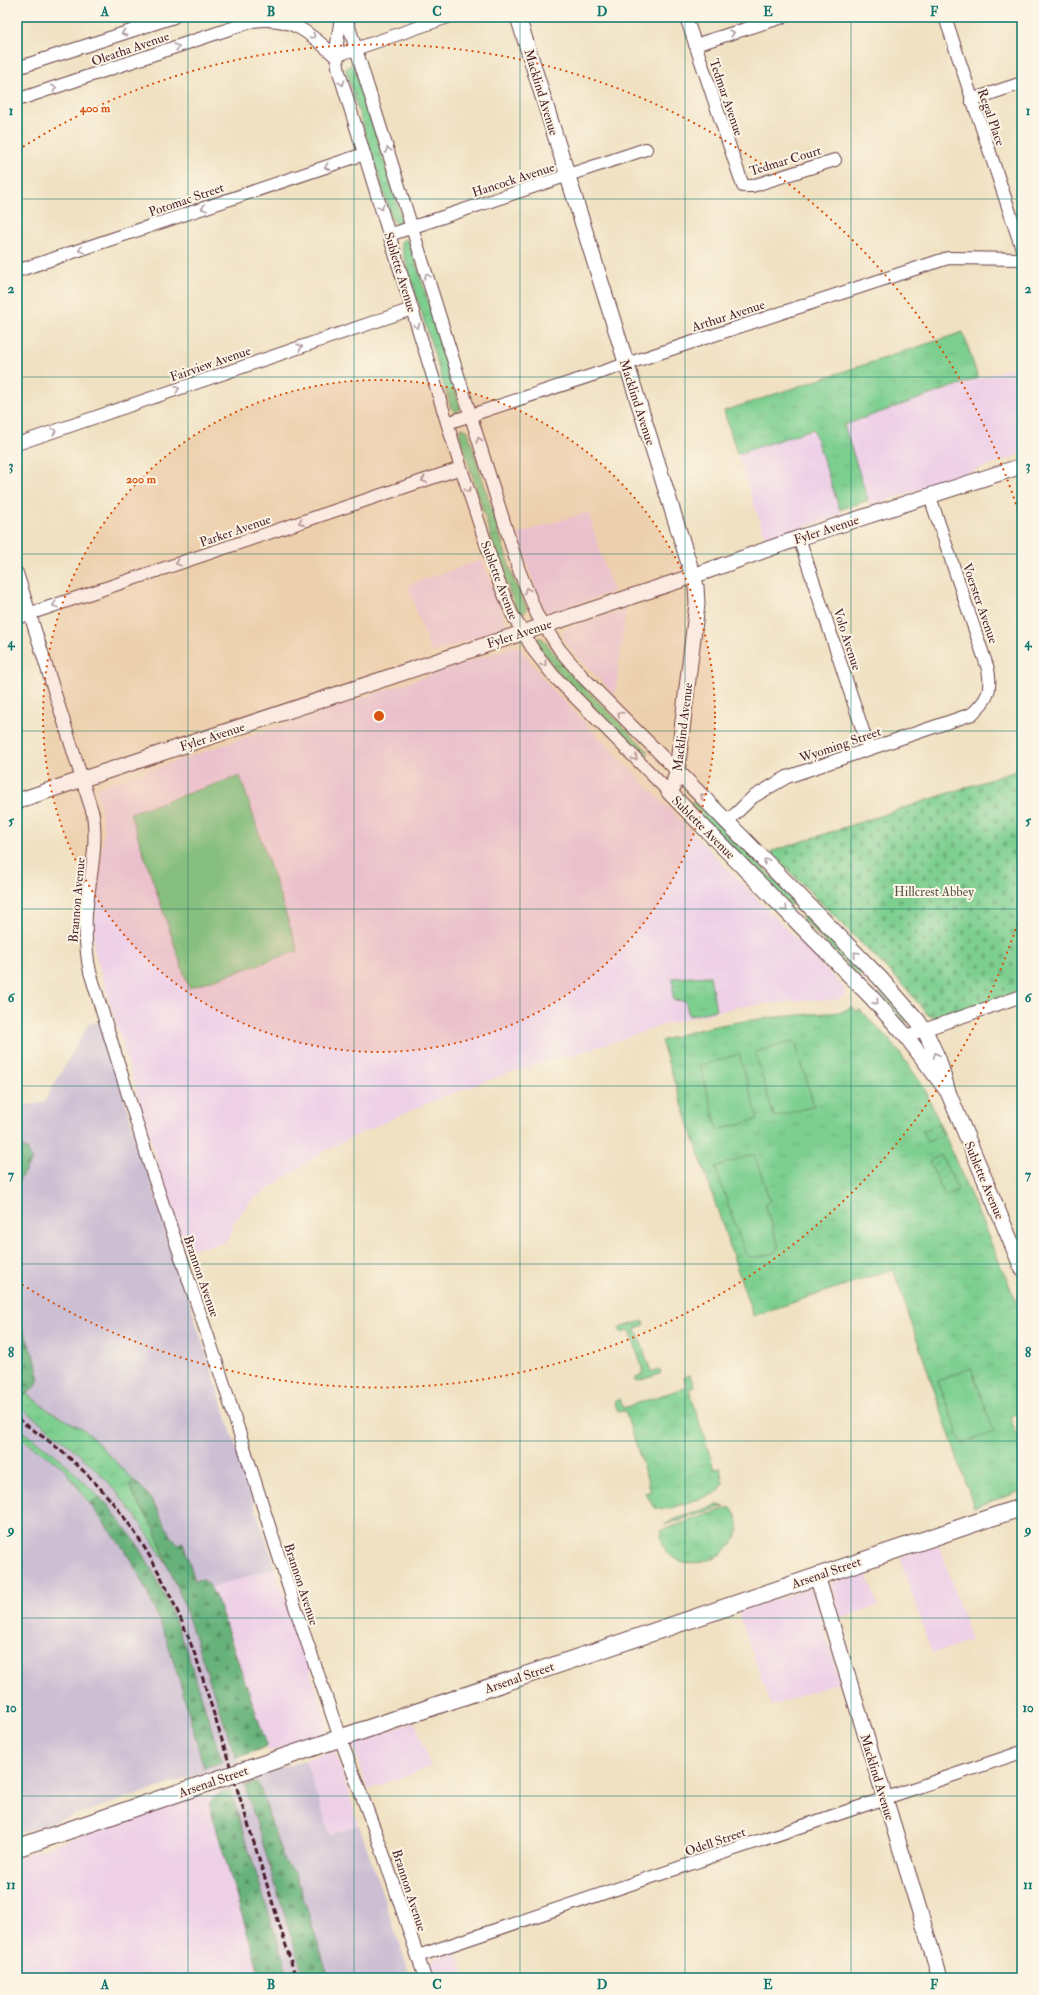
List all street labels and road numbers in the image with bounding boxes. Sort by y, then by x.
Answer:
street label: Oleatha Avenue [89,28,172,70]
street label: Macklind Avenue [520,47,562,138]
street label: Tedmar Avenue [705,57,747,139]
street label: Regal Place [974,87,1008,149]
street label: Tedmar Court [747,142,823,179]
street label: Hancock Avenue [470,159,557,201]
street label: Potomac Street [147,180,226,220]
street label: Sublette Avenue [380,230,420,315]
street label: Arthur Avenue [689,296,767,336]
street label: Fairview Avenue [168,342,253,385]
street label: Macklind Avenue [616,357,659,448]
street label: Parker Avenue [198,511,274,551]
street label: Fyler Avenue [792,512,862,549]
street label: Sublette Avenue [477,539,522,623]
street label: Voerster Avenue [959,561,1001,646]
street label: Volo Avenue [830,606,865,673]
street label: Fyler Avenue [485,616,555,653]
street label: Macklind Avenue [670,681,696,773]
street label: Fyler Avenue [178,719,248,756]
street label: Wyoming Street [796,724,884,768]
street label: Sublette Avenue [668,793,739,863]
street label: Brannon Avenue [65,856,89,943]
street label: Sublette Avenue [960,1139,1008,1222]
street label: Brannon Avenue [180,1233,223,1320]
street label: Brannon Avenue [280,1541,322,1628]
street label: Arsenal Street [789,1554,863,1593]
street label: Arsenal Street [482,1659,556,1698]
street label: Macklind Avenue [856,1732,898,1823]
street label: Arsenal Street [176,1763,250,1802]
street label: Odell Street [683,1824,748,1860]
street label: Brannon Avenue [388,1847,430,1934]

